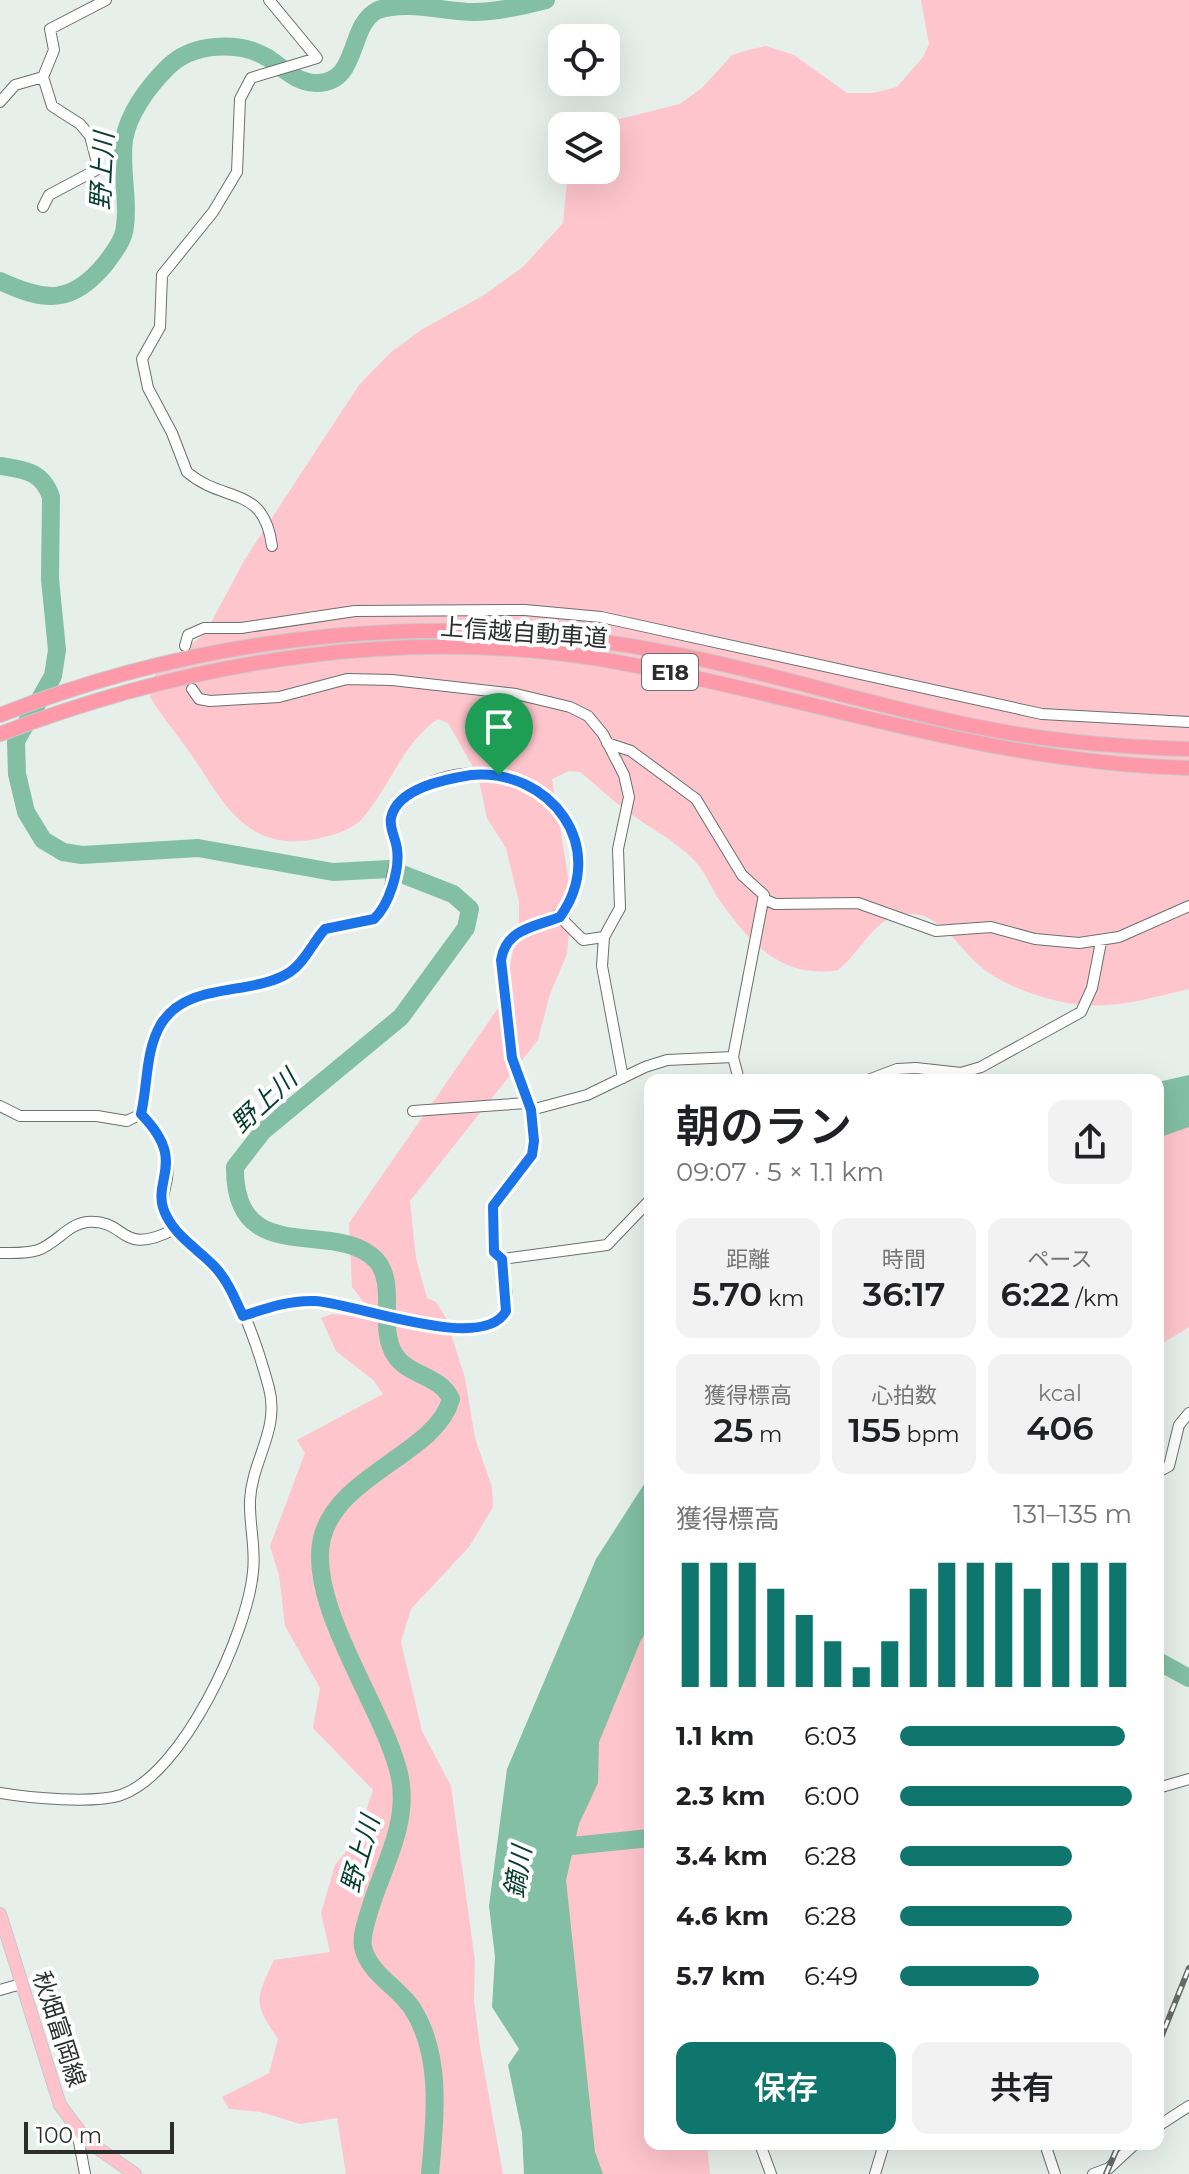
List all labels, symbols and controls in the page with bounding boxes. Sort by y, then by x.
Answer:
map controls [548,24,620,184]
button: locate [548,24,620,96]
button: layers [548,112,620,184]
water label: 野上川 [84,128,120,211]
street label: 上信越自動車道 [439,612,609,653]
road number: E18 [642,654,698,690]
pin [465,693,533,775]
icon: arrive [477,705,521,749]
water label: 野上川 [225,1061,306,1139]
text: 朝のラン [676,1099,852,1153]
button: share [1048,1100,1132,1184]
text: 09:07 · 5 × 1.1 km [676,1156,884,1188]
text: 距離 [726,1246,770,1273]
text: 時間 [882,1246,926,1273]
text: ペース [1028,1246,1092,1273]
text: 5.70 [692,1273,762,1315]
text: 36:17 [862,1273,946,1315]
text: 6:22 [1001,1273,1070,1315]
text: km [762,1285,804,1312]
text: /km [1070,1285,1119,1312]
text: kcal [1038,1380,1082,1407]
text: 獲得標高 [704,1382,792,1409]
text: 心拍数 [871,1382,937,1409]
text: 406 [1026,1407,1094,1449]
text: 25 [714,1409,753,1451]
text: 155 [848,1409,901,1451]
text: m [753,1421,782,1448]
text: bpm [901,1421,960,1448]
text: 131–135 m [1013,1498,1132,1530]
text: 獲得標高 [676,1503,780,1535]
text: 1.1 km [676,1720,754,1752]
text: 6:03 [804,1720,857,1752]
text: 2.3 km [676,1780,766,1812]
text: 6:00 [804,1780,860,1812]
water label: 野上川 [334,1809,387,1896]
text: 3.4 km [676,1840,768,1872]
text: 6:28 [804,1840,857,1872]
water label: 鏑川 [498,1841,538,1900]
text: 4.6 km [676,1900,769,1932]
text: 6:28 [804,1900,857,1932]
text: 5.7 km [676,1960,766,1992]
text: 6:49 [804,1960,858,1992]
street label: 秋畑富岡線 [27,1967,92,2090]
button: 保存 [676,2042,896,2134]
button: 共有 [912,2042,1132,2134]
scale bar [24,2118,174,2154]
text: 100 m [36,2122,102,2149]

